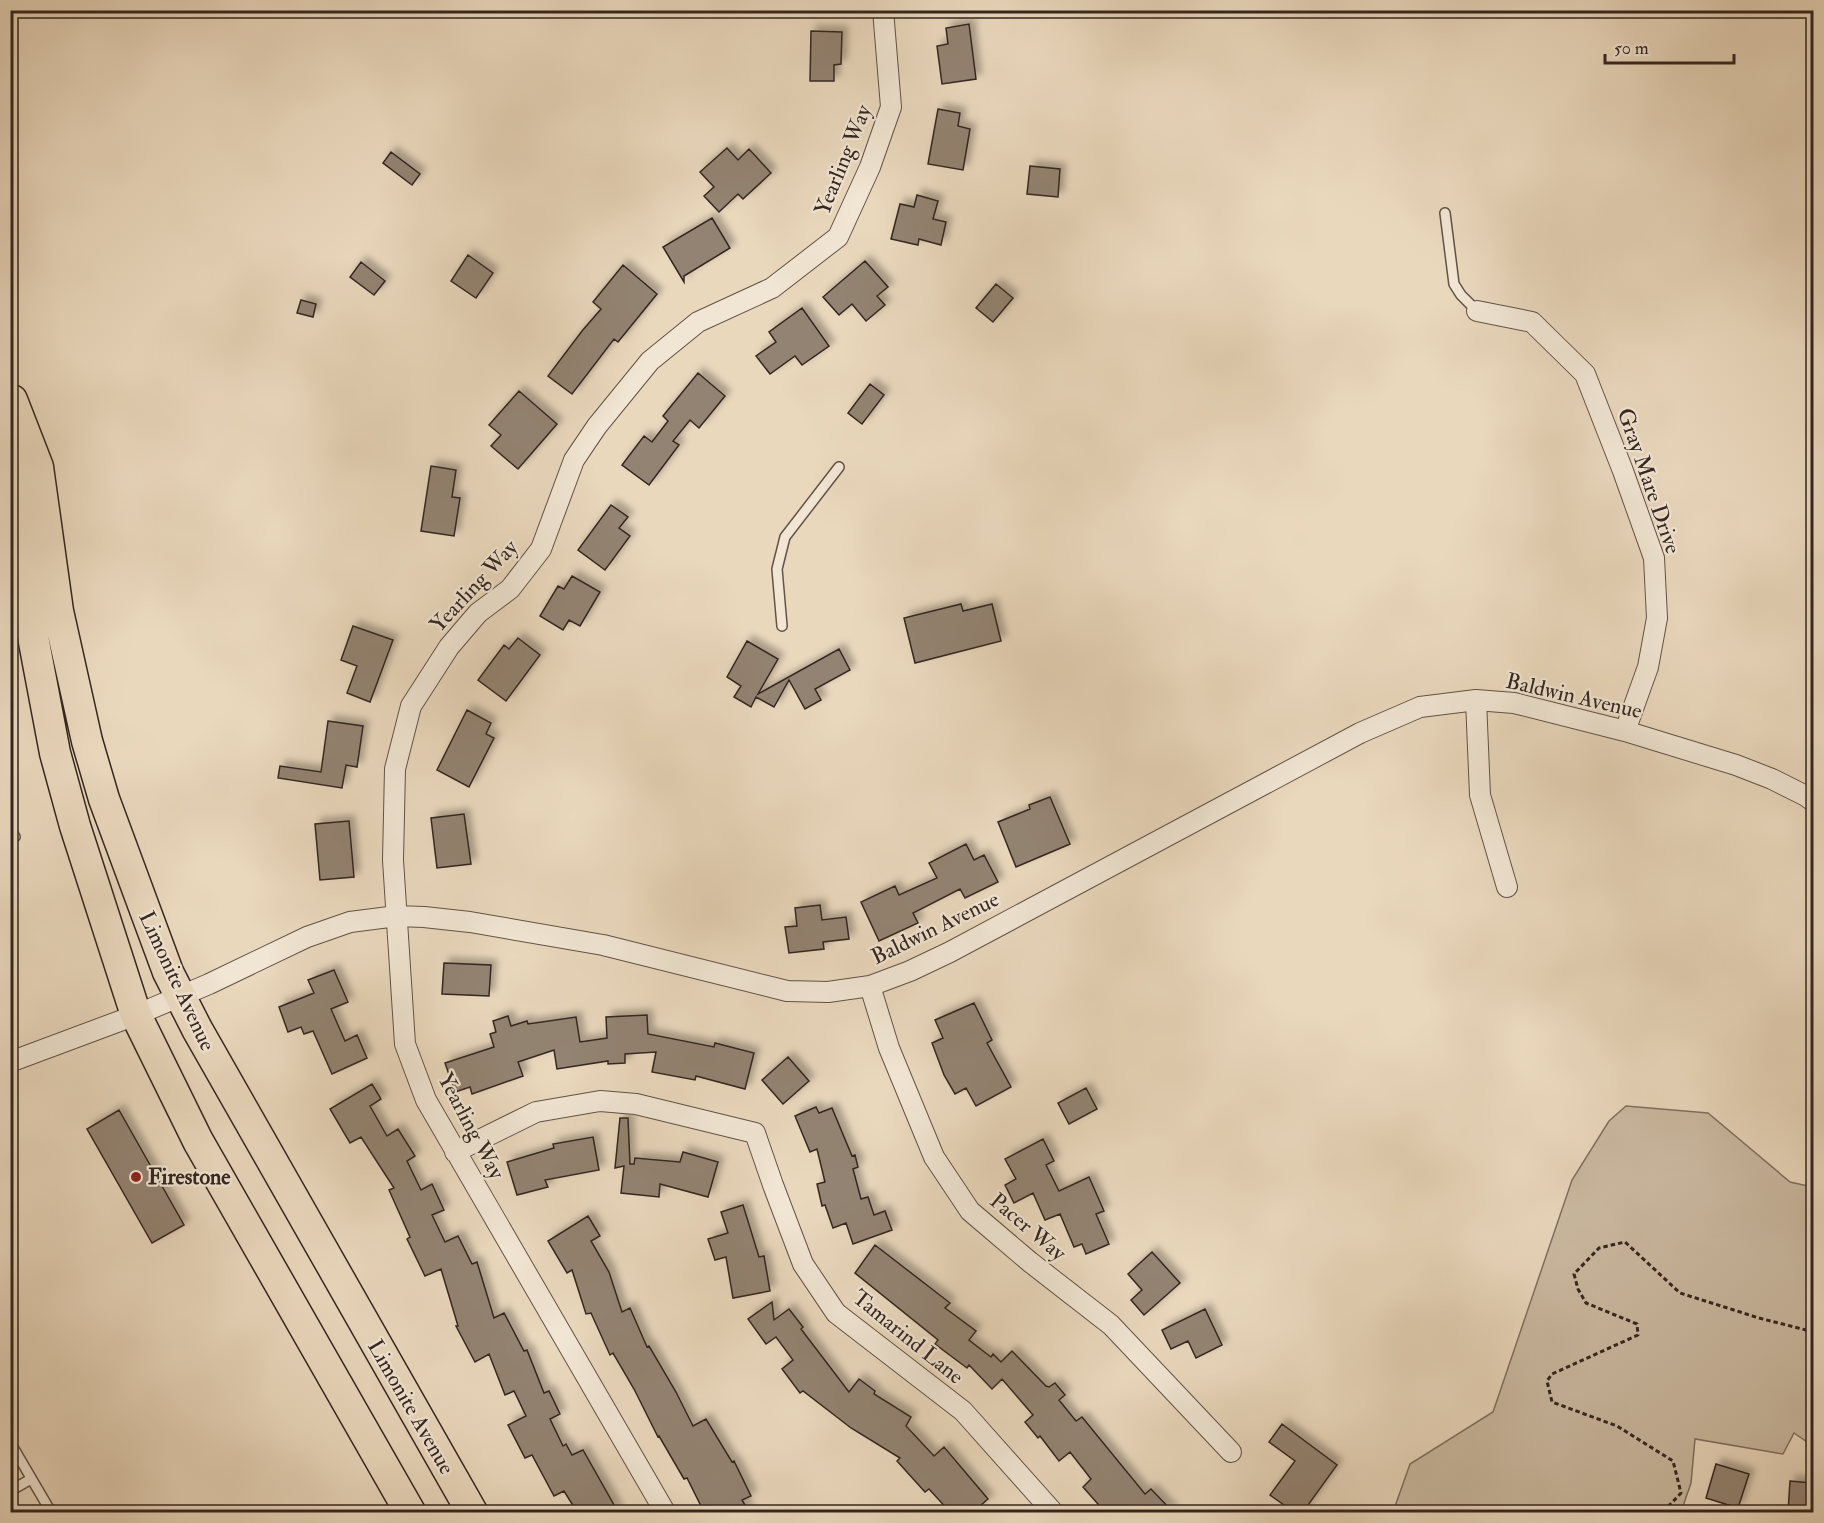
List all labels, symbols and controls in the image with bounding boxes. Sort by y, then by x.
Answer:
scale bar [1605,27,1734,65]
text: 50 m [1614,37,1649,60]
street label: Yearling Way [808,100,878,219]
street label: Gray Mare Drive [1611,404,1687,558]
street label: Yearling Way [424,534,524,638]
street label: Baldwin Avenue [1503,667,1645,725]
street label: Baldwin Avenue [866,885,1004,971]
street label: Limonite Avenue [132,907,222,1055]
street label: Yearling Way [431,1068,511,1184]
place label: Firestone [148,1163,231,1191]
marker: Firestone [129,1170,143,1184]
street label: Pacer Way [984,1187,1072,1267]
street label: Tamarind Lane [847,1284,969,1390]
street label: Limonite Avenue [361,1335,461,1479]

